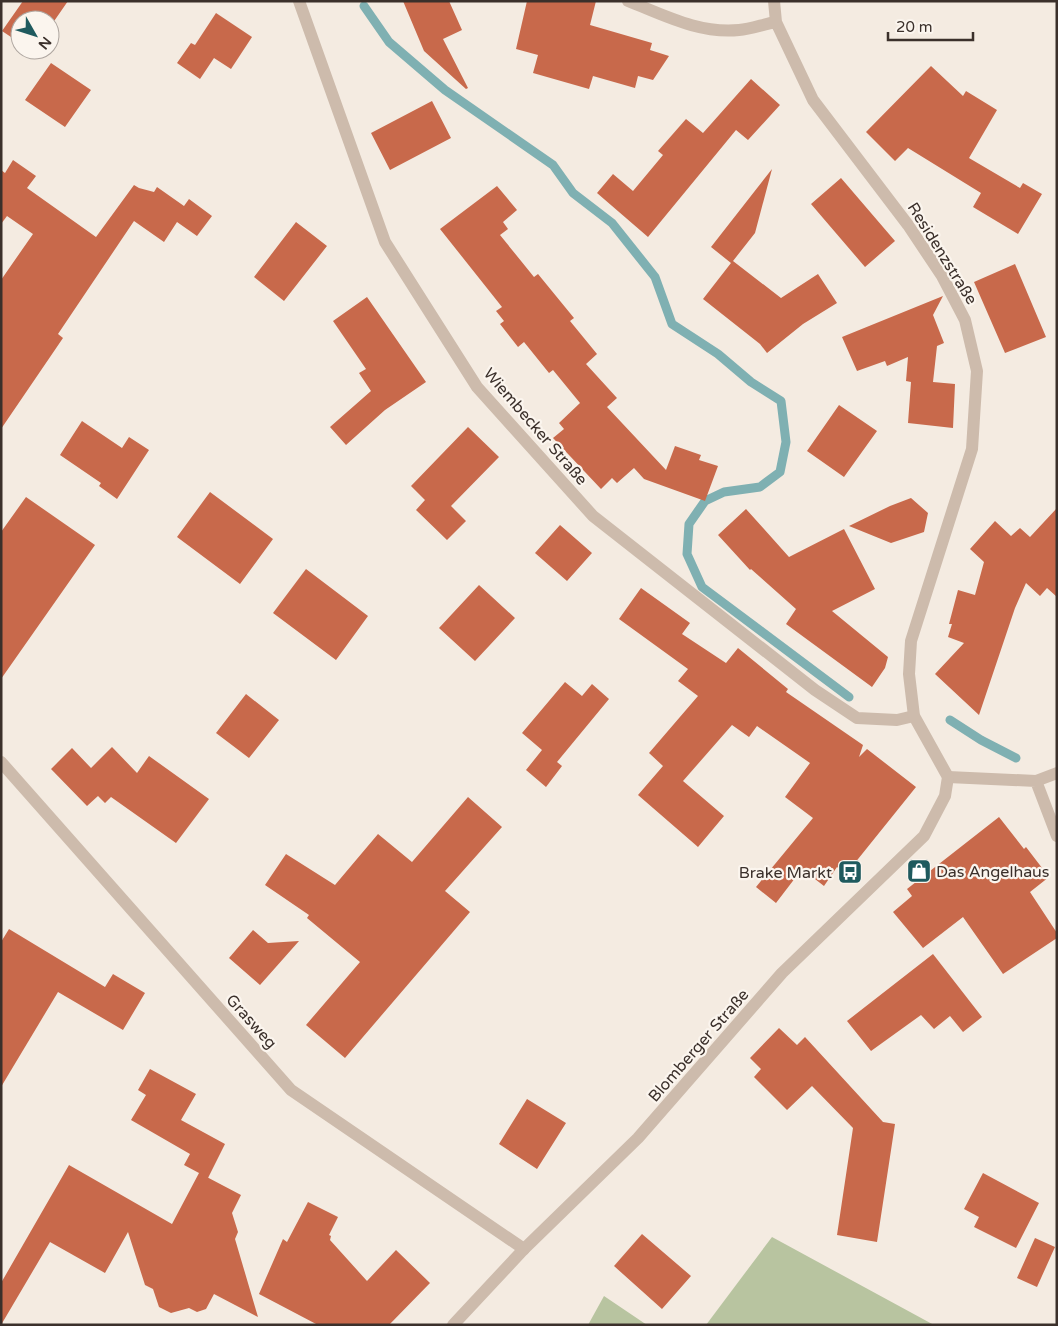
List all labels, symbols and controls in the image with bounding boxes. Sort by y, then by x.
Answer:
north arrow [10,10,60,60]
scale bar [888,10,973,42]
text: 20 m [896,18,933,36]
text: N [35,33,55,53]
street label: Residenzstraße [903,199,982,308]
street label: Wiembecker Straße [479,364,592,489]
shop icon: Das Angelhaus [906,858,932,884]
bus stop icon: Brake Markt [837,859,863,885]
place label: Das Angelhaus [936,862,1050,882]
place label: Brake Markt [739,863,832,883]
street label: Blomberger Straße [644,985,753,1106]
street label: Grasweg [222,990,281,1053]

